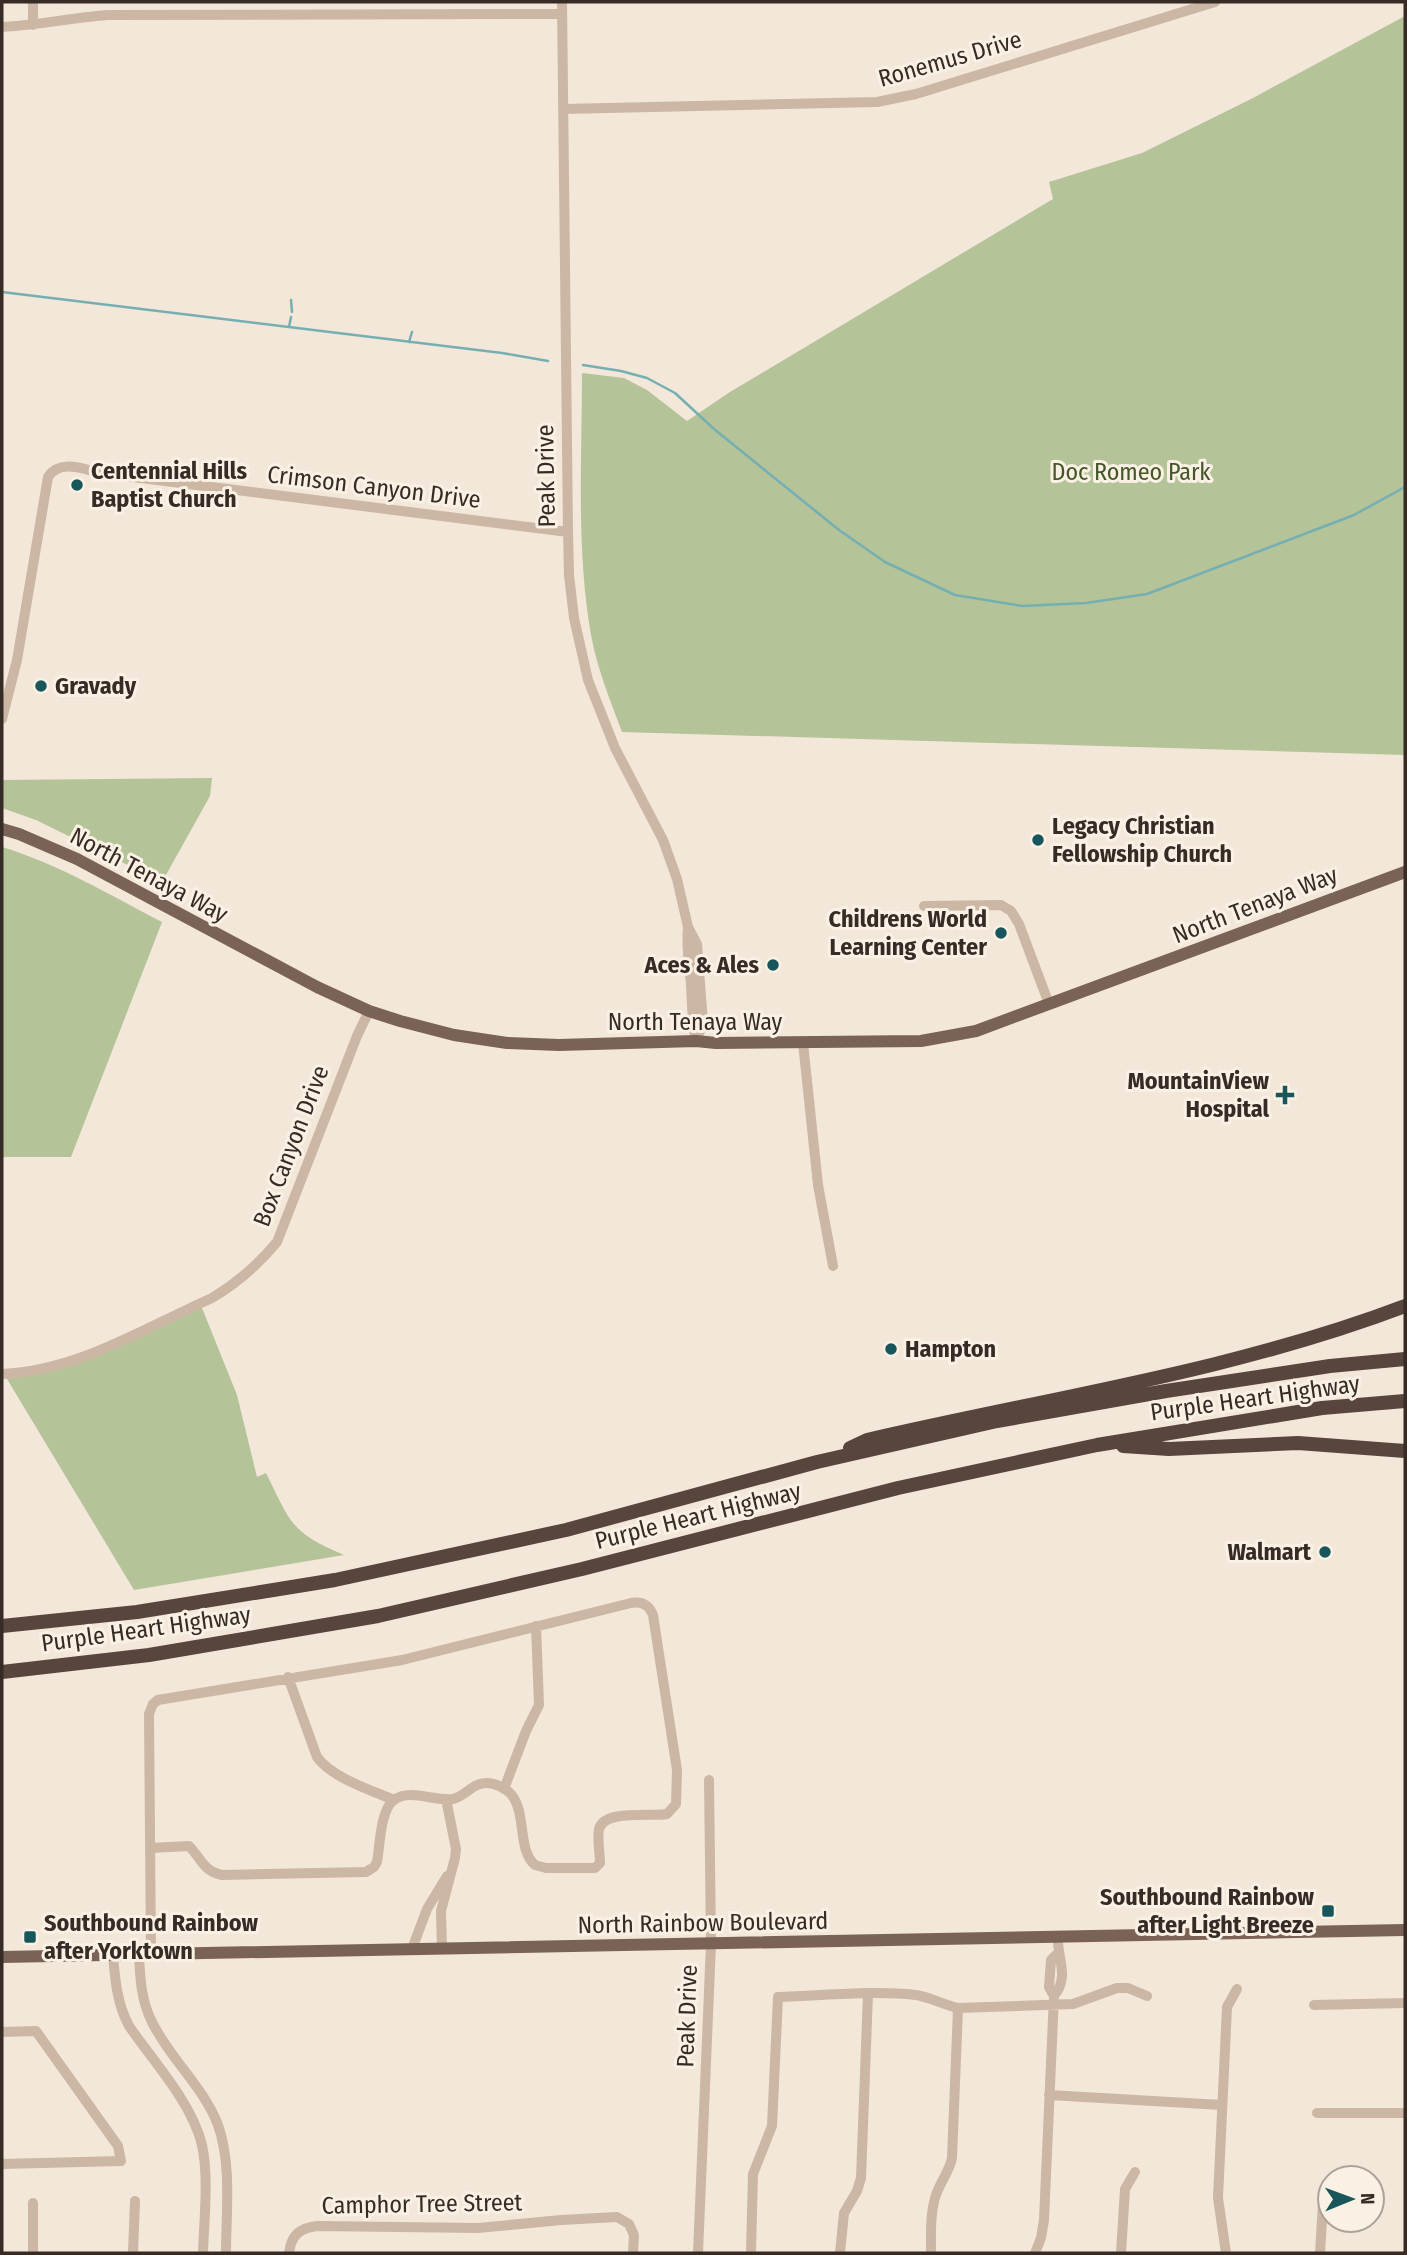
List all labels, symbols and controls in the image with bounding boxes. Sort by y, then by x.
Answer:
street label: Ronemus Drive [875,25,1025,93]
street label: Peak Drive [531,424,561,528]
place label: Centennial Hills Baptist Church [91,457,247,513]
park label: Doc Romeo Park [1051,458,1211,486]
street label: Crimson Canyon Drive [266,460,482,514]
marker: Centennial Hills Baptist Church [69,477,85,493]
place label: Gravady [55,672,137,700]
marker: Gravady [33,678,49,694]
place label: Legacy Christian Fellowship Church [1052,812,1232,868]
street label: North Tenaya Way [65,822,233,928]
marker: Legacy Christian Fellowship Church [1030,832,1046,848]
street label: North Tenaya Way [1169,861,1342,949]
place label: Childrens World Learning Center [829,905,987,961]
marker: Childrens World Learning Center [993,925,1009,941]
place label: Aces & Ales [644,951,759,979]
marker: Aces & Ales [765,957,781,973]
street label: North Tenaya Way [608,1008,783,1036]
street label: Box Canyon Drive [247,1062,335,1230]
place label: MountainView Hospital [1127,1067,1270,1123]
marker: MountainView Hospital [1275,1085,1295,1105]
place label: Hampton [905,1335,996,1363]
marker: Hampton [883,1341,899,1357]
street label: Purple Heart Highway [1148,1369,1362,1427]
street label: Purple Heart Highway [592,1477,804,1555]
place label: Walmart [1227,1538,1312,1566]
marker: Walmart [1317,1544,1333,1560]
street label: Purple Heart Highway [39,1600,253,1658]
place label: Southbound Rainbow after Light Breeze [1100,1883,1315,1939]
marker: Southbound Rainbow after Light Breeze [1320,1903,1336,1919]
street label: North Rainbow Boulevard [577,1907,829,1939]
place label: Southbound Rainbow after Yorktown [44,1909,259,1965]
marker: Southbound Rainbow after Yorktown [22,1929,38,1945]
street label: Peak Drive [671,1964,703,2068]
north arrow [1316,2164,1386,2234]
street label: Camphor Tree Street [321,2188,523,2220]
text: N [1356,2193,1379,2205]

